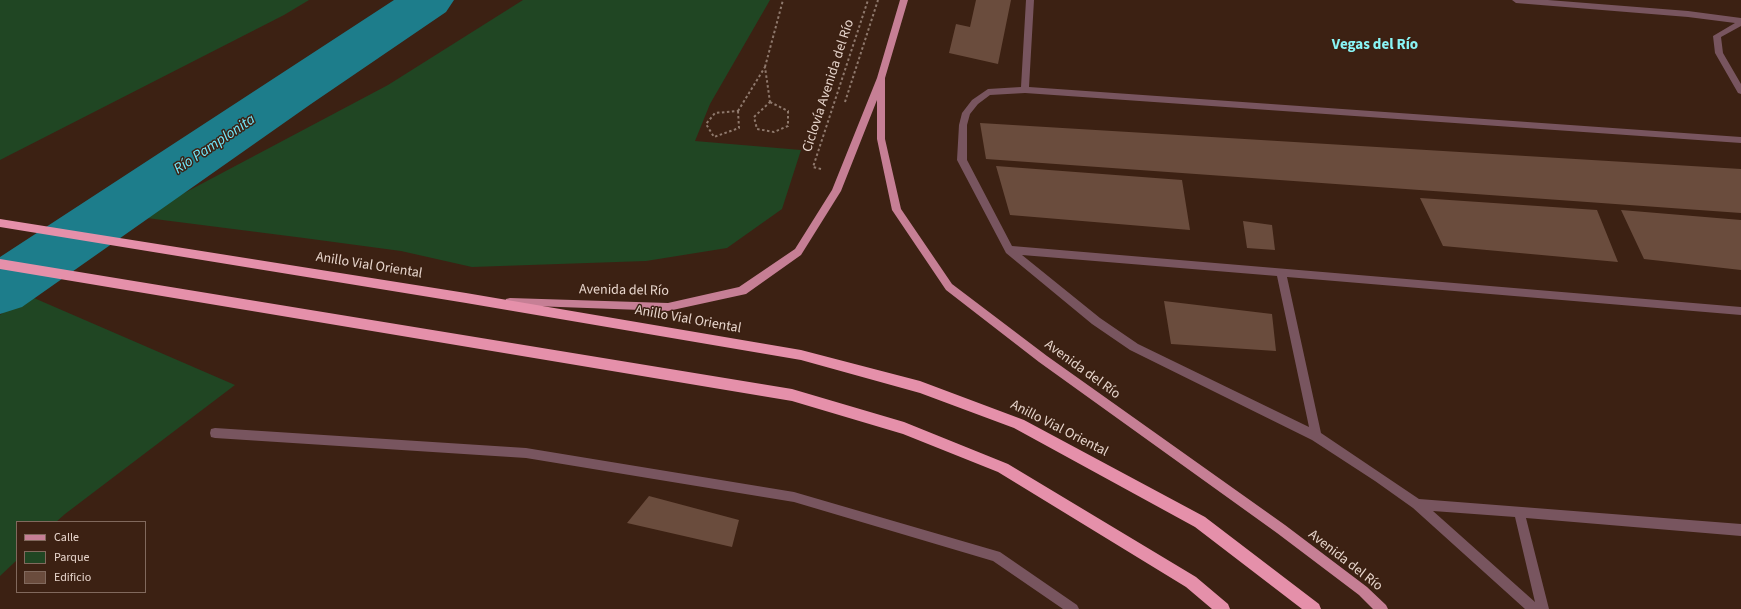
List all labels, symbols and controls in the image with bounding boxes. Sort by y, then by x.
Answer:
street label: Ciclovía Avenida del Río [800,18,858,154]
district label: Vegas del Río [1332,37,1418,55]
water label: Río Pamplonita [171,111,259,179]
street label: Anillo Vial Oriental [315,249,423,283]
street label: Avenida del Río [579,282,669,300]
street label: Anillo Vial Oriental [634,302,742,338]
street label: Avenida del Río [1041,337,1123,403]
street label: Anillo Vial Oriental [1007,397,1111,461]
legend [16,521,146,593]
street label: Avenida del Río [1304,527,1386,595]
text: Calle [54,529,79,546]
text: Parque [54,549,90,566]
text: Edificio [54,569,91,586]

